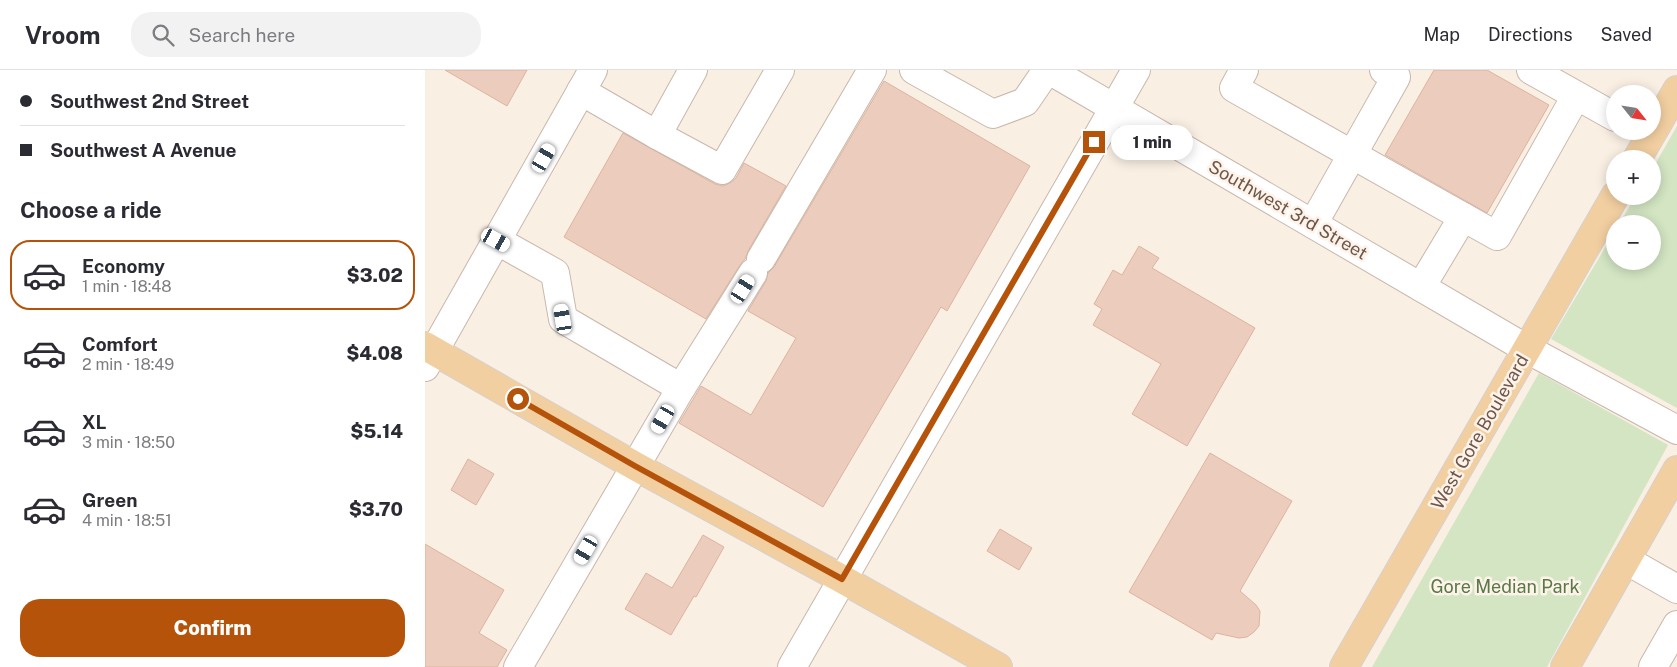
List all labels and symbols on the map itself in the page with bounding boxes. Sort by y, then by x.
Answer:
north arrow [1606,85,1661,140]
callout: 1 min [1111,124,1194,160]
route end [1083,131,1105,153]
car [530,141,557,175]
street label: Southwest 3rd Street [1205,155,1371,264]
car [479,226,512,254]
car [728,272,757,306]
car [553,303,572,335]
street label: West Gore Boulevard [1427,350,1533,513]
route start [507,388,529,410]
car [649,402,676,436]
car [572,533,599,567]
park label: Gore Median Park [1430,576,1580,597]

